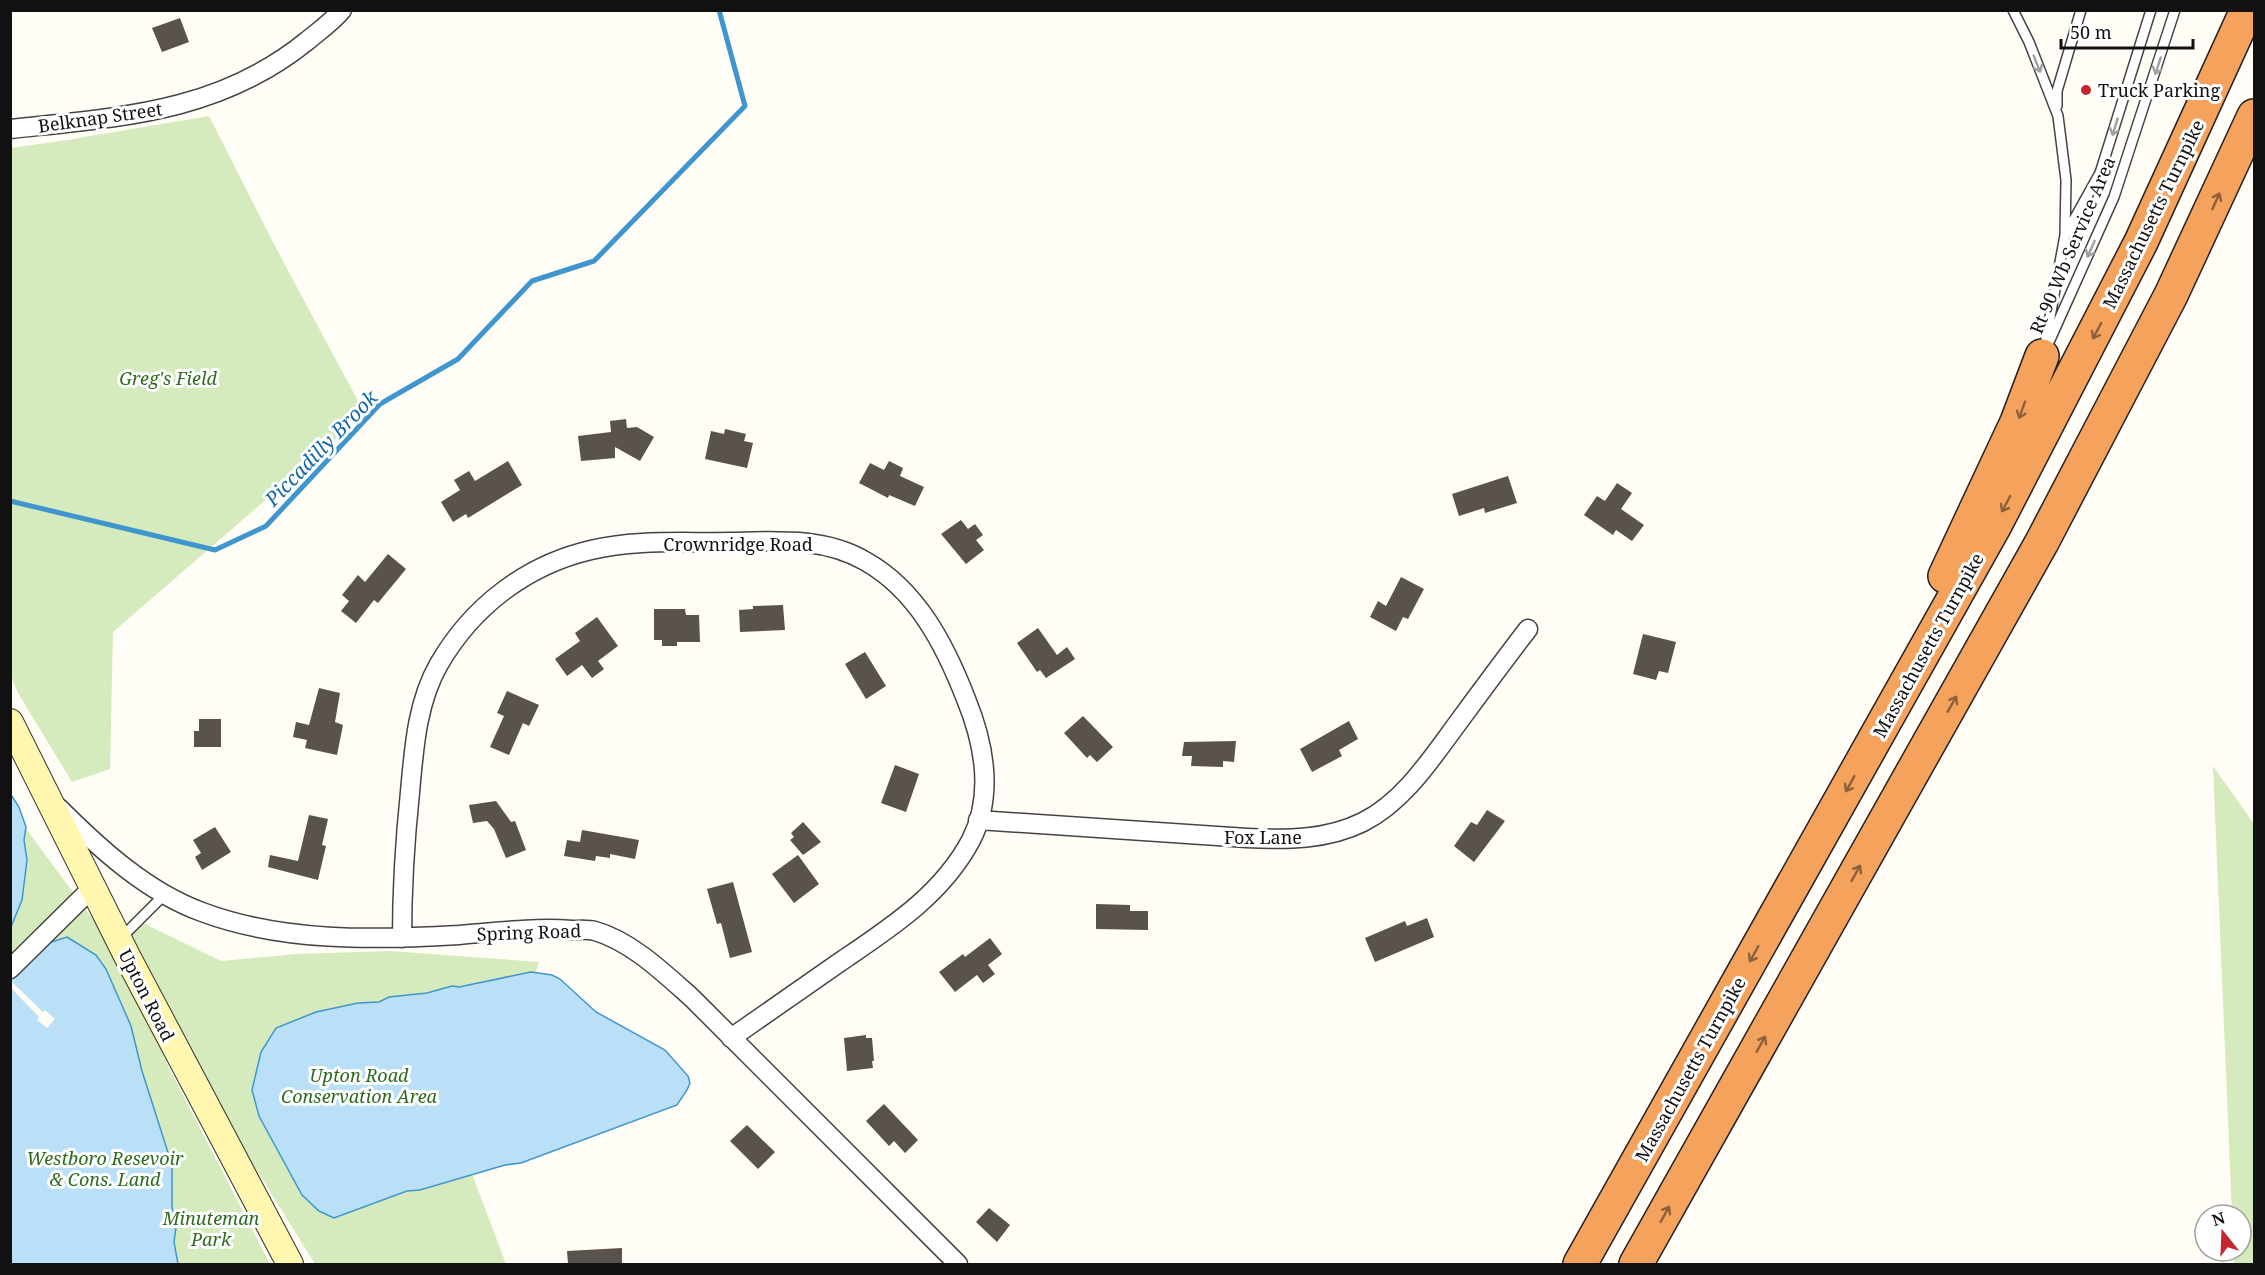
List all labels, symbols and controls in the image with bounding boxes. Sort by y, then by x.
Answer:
scale bar [2061,12,2193,50]
text: 50 m [2070,20,2112,44]
one-way arrow [2033,54,2044,73]
one-way arrow [2151,56,2162,75]
place label: Truck Parking [2098,78,2220,102]
marker: Truck Parking [2079,83,2093,97]
street label: Belknap Street [36,96,164,138]
street label: Massachusetts Turnpike [2097,115,2209,313]
one-way arrow [2109,117,2120,136]
street label: Rt 90 Wb Service Area [2024,153,2120,337]
one-way arrow [2211,192,2222,210]
one-way arrow [2085,240,2097,258]
one-way arrow [2091,322,2103,339]
park label: Greg's Field [119,366,217,390]
water label: Piccadilly Brook [258,384,384,513]
one-way arrow [2015,401,2026,419]
one-way arrow [2000,494,2011,512]
street label: Crownridge Road [663,532,813,556]
street label: Massachusetts Turnpike [1867,548,1989,742]
one-way arrow [1947,695,1958,713]
one-way arrow [1844,775,1856,792]
street label: Fox Lane [1224,825,1302,849]
one-way arrow [1851,865,1862,883]
street label: Spring Road [476,918,582,946]
street label: Upton Road [114,945,180,1045]
one-way arrow [1748,945,1760,962]
street label: Massachusetts Turnpike [1629,972,1751,1166]
one-way arrow [1756,1035,1767,1053]
park label: Upton Road Conservation Area [281,1063,438,1108]
park label: Westboro Resevoir & Cons. Land [26,1146,184,1191]
north arrow [2193,1203,2253,1263]
one-way arrow [1660,1205,1671,1223]
park label: Minuteman Park [162,1206,260,1251]
text: N [2209,1206,2228,1231]

